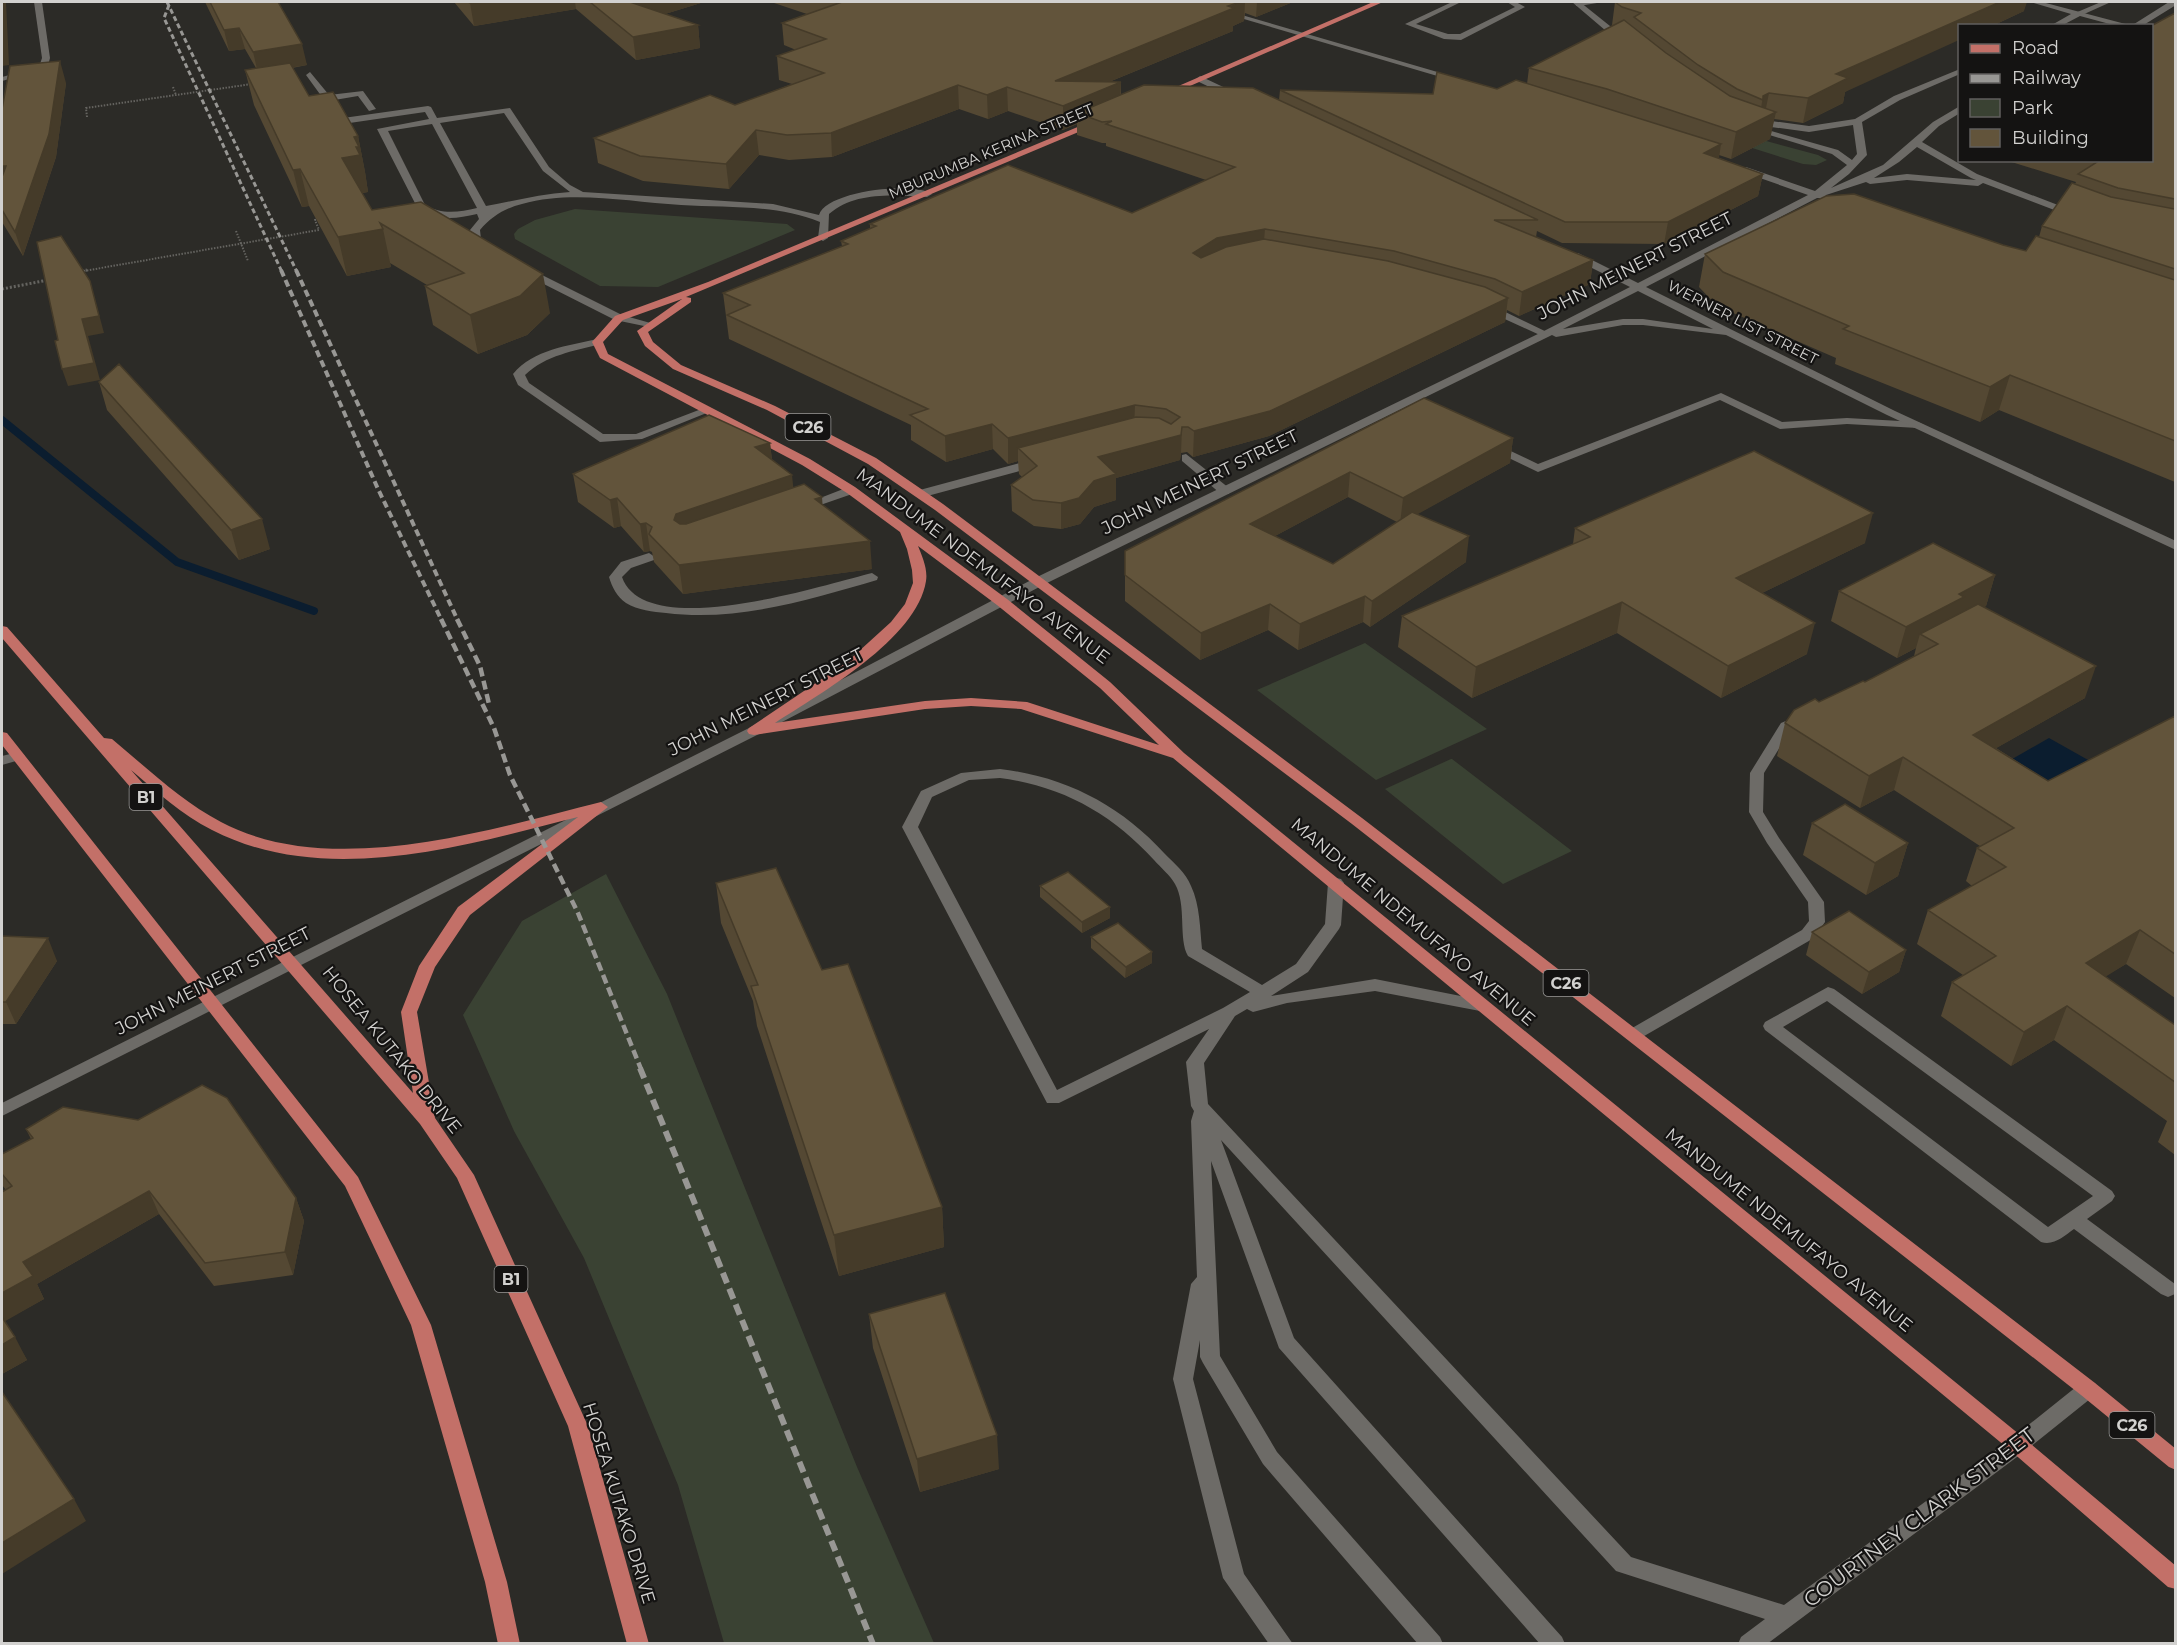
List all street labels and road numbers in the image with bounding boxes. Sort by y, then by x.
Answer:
street label: MBURUMBA KERINA STREET [886,99,1097,203]
street label: JOHN MEINERT STREET [1533,207,1737,325]
street label: WERNER LIST STREET [1664,276,1822,368]
road number: C26 [786,414,830,440]
street label: JOHN MEINERT STREET [1097,424,1302,540]
street label: MANDUME NDEMUFAYO AVENUE [852,463,1114,669]
street label: JOHN MEINERT STREET [664,643,868,761]
road number: B1 [130,784,162,810]
street label: MANDUME NDEMUFAYO AVENUE [1286,813,1540,1031]
street label: JOHN MEINERT STREET [111,922,315,1040]
street label: HOSEA KUTAKO DRIVE [318,962,466,1138]
road number: C26 [1544,970,1588,996]
street label: MANDUME NDEMUFAYO AVENUE [1661,1123,1917,1337]
road number: B1 [494,1266,528,1292]
street label: HOSEA KUTAKO DRIVE [578,1400,660,1606]
road number: C26 [2110,1412,2154,1438]
street label: COURTNEY CLARK STREET [1798,1422,2040,1612]

